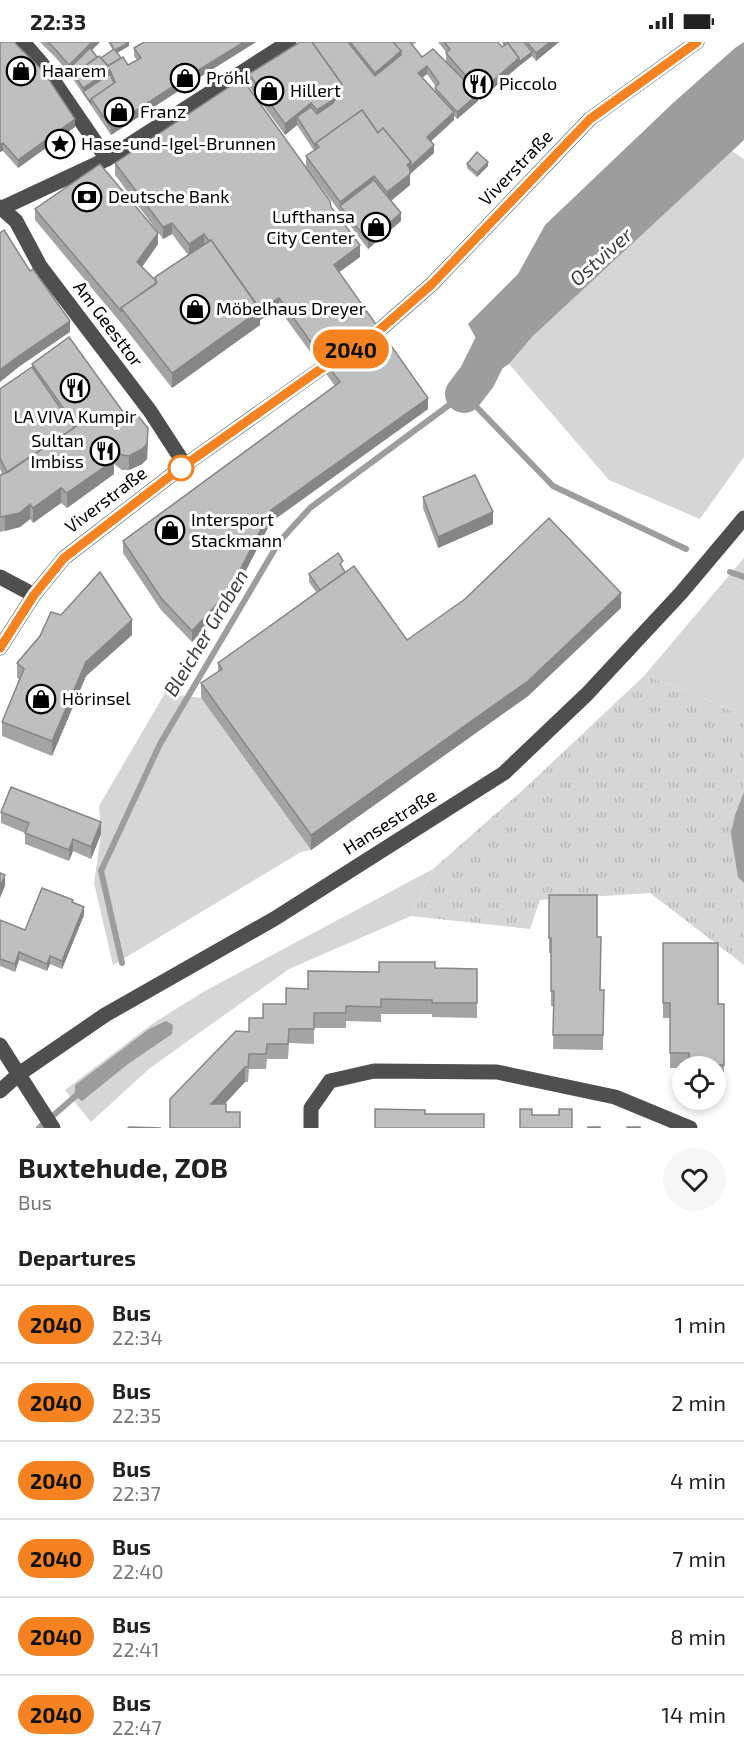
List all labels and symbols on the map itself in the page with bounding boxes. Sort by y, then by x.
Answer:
shop icon: Haarem [5,55,37,87]
place label: Haarem [42,59,106,81]
shop icon: Pröhl [169,62,201,94]
place label: Pröhl [206,66,250,88]
restaurant icon: Piccolo [462,68,494,100]
place label: Piccolo [499,72,557,94]
shop icon: Hillert [253,75,285,107]
place label: Hillert [290,79,341,101]
shop icon: Franz [103,96,135,128]
place label: Franz [140,100,186,122]
street label: Viverstraße [474,125,557,210]
place icon: Hase-und-Igel-Brunnen [44,128,76,160]
place label: Hase-und-Igel-Brunnen [81,132,276,154]
bank icon: Deutsche Bank [71,181,103,213]
place label: Deutsche Bank [108,185,229,207]
place label: Lufthansa City Center [266,205,355,248]
shop icon: Lufthansa City Center [360,211,392,243]
water label: Ostviver [564,221,637,291]
street label: Am Geesttor [69,276,148,371]
shop icon: Möbelhaus Dreyer [179,293,211,325]
place label: Möbelhaus Dreyer [216,297,366,319]
line badge: 2040 [309,330,393,368]
restaurant icon: LA VIVA Kumpir [59,372,91,404]
place label: LA VIVA Kumpir [13,405,137,427]
place label: Sultan Imbiss [31,429,84,472]
restaurant icon: Sultan Imbiss [89,435,121,467]
unlabelled marker [168,455,194,481]
street label: Viverstraße [60,461,151,537]
place label: Intersport Stackmann [191,508,282,551]
shop icon: Intersport Stackmann [154,514,186,546]
water label: Bleicher Graben [158,565,252,700]
shop icon: Hörinsel [25,683,57,715]
place label: Hörinsel [62,687,131,709]
street label: Hansestraße [339,784,440,859]

